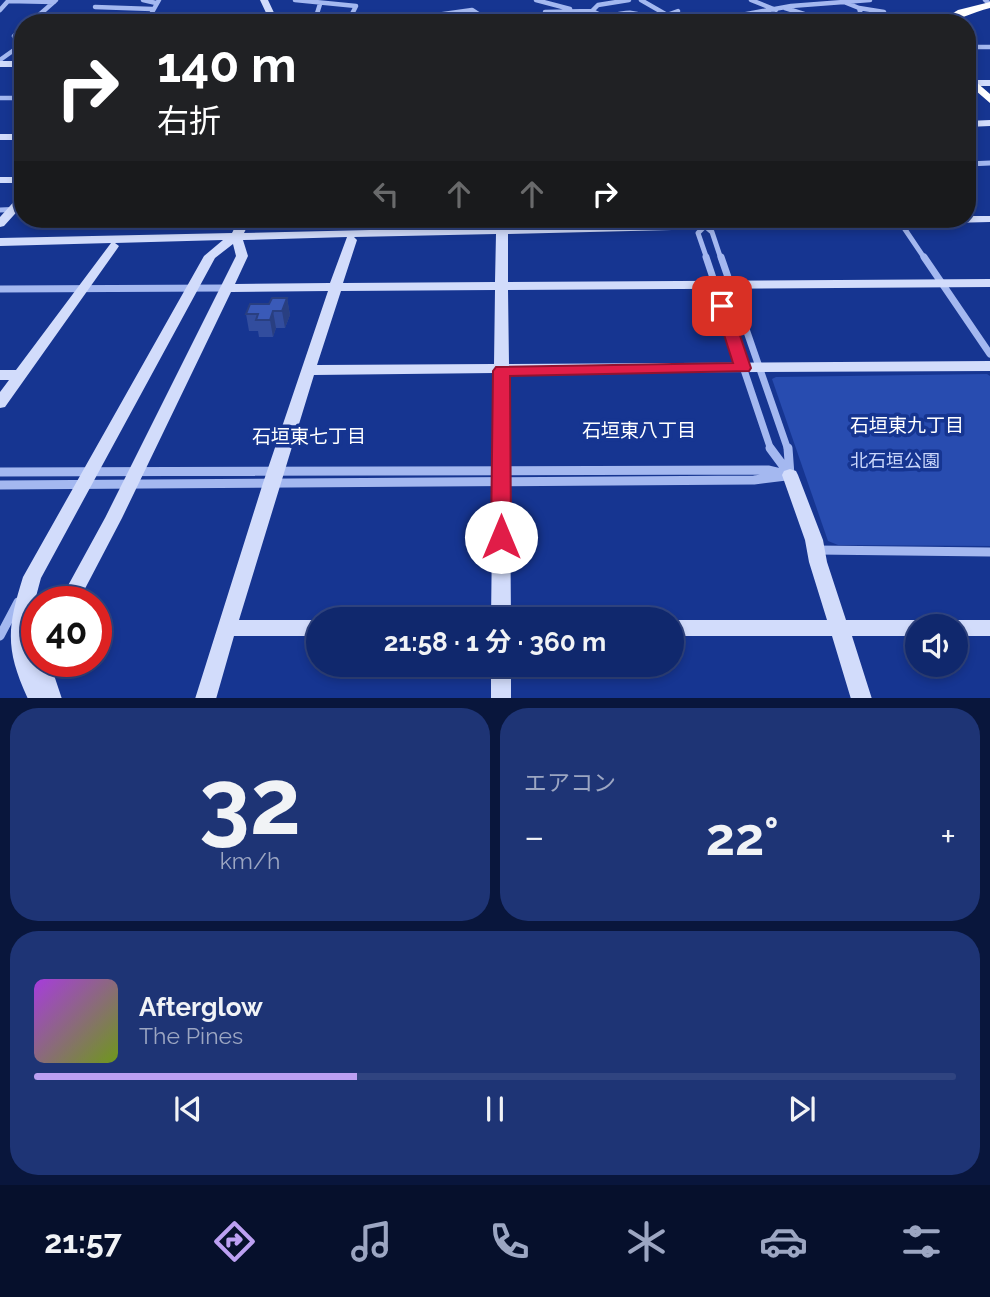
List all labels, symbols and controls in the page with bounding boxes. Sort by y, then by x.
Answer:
text: 140 m [157,36,297,93]
icon: right [42,42,133,133]
text: 右折 [157,102,221,139]
icon: left [367,175,405,213]
icon: ahead [440,175,478,213]
icon: ahead [513,175,551,213]
icon: right [586,175,624,213]
pin [692,276,752,336]
icon: arrive [703,287,741,325]
district label: 石垣東九丁目 [850,414,964,436]
district label: 石垣東八丁目 [582,419,696,441]
district label: 石垣東七丁目 [252,425,366,447]
park label: 北石垣公園 [850,450,940,471]
position arrow [464,500,538,574]
speed limit sign: 40 [21,586,112,677]
map controls [905,614,968,677]
button: sound [905,614,968,677]
text: 21:58 · 1 分 · 360 m [384,627,606,657]
text: 32 [199,748,301,855]
text: エアコン [524,769,616,796]
text: 22° [706,806,779,867]
text: − [524,814,544,859]
text: + [940,814,956,859]
text: km/h [220,847,280,874]
text: Afterglow [139,992,263,1022]
text: The Pines [139,1022,243,1049]
icon: previous [169,1090,207,1128]
icon: pause [476,1090,514,1128]
icon: next [783,1090,821,1128]
icon: directions [210,1217,259,1266]
icon: music [347,1217,396,1266]
icon: phone [485,1217,534,1266]
icon: climate [622,1217,671,1266]
icon: car [759,1217,808,1266]
icon: filters [897,1217,946,1266]
text: 21:57 [44,1223,122,1260]

